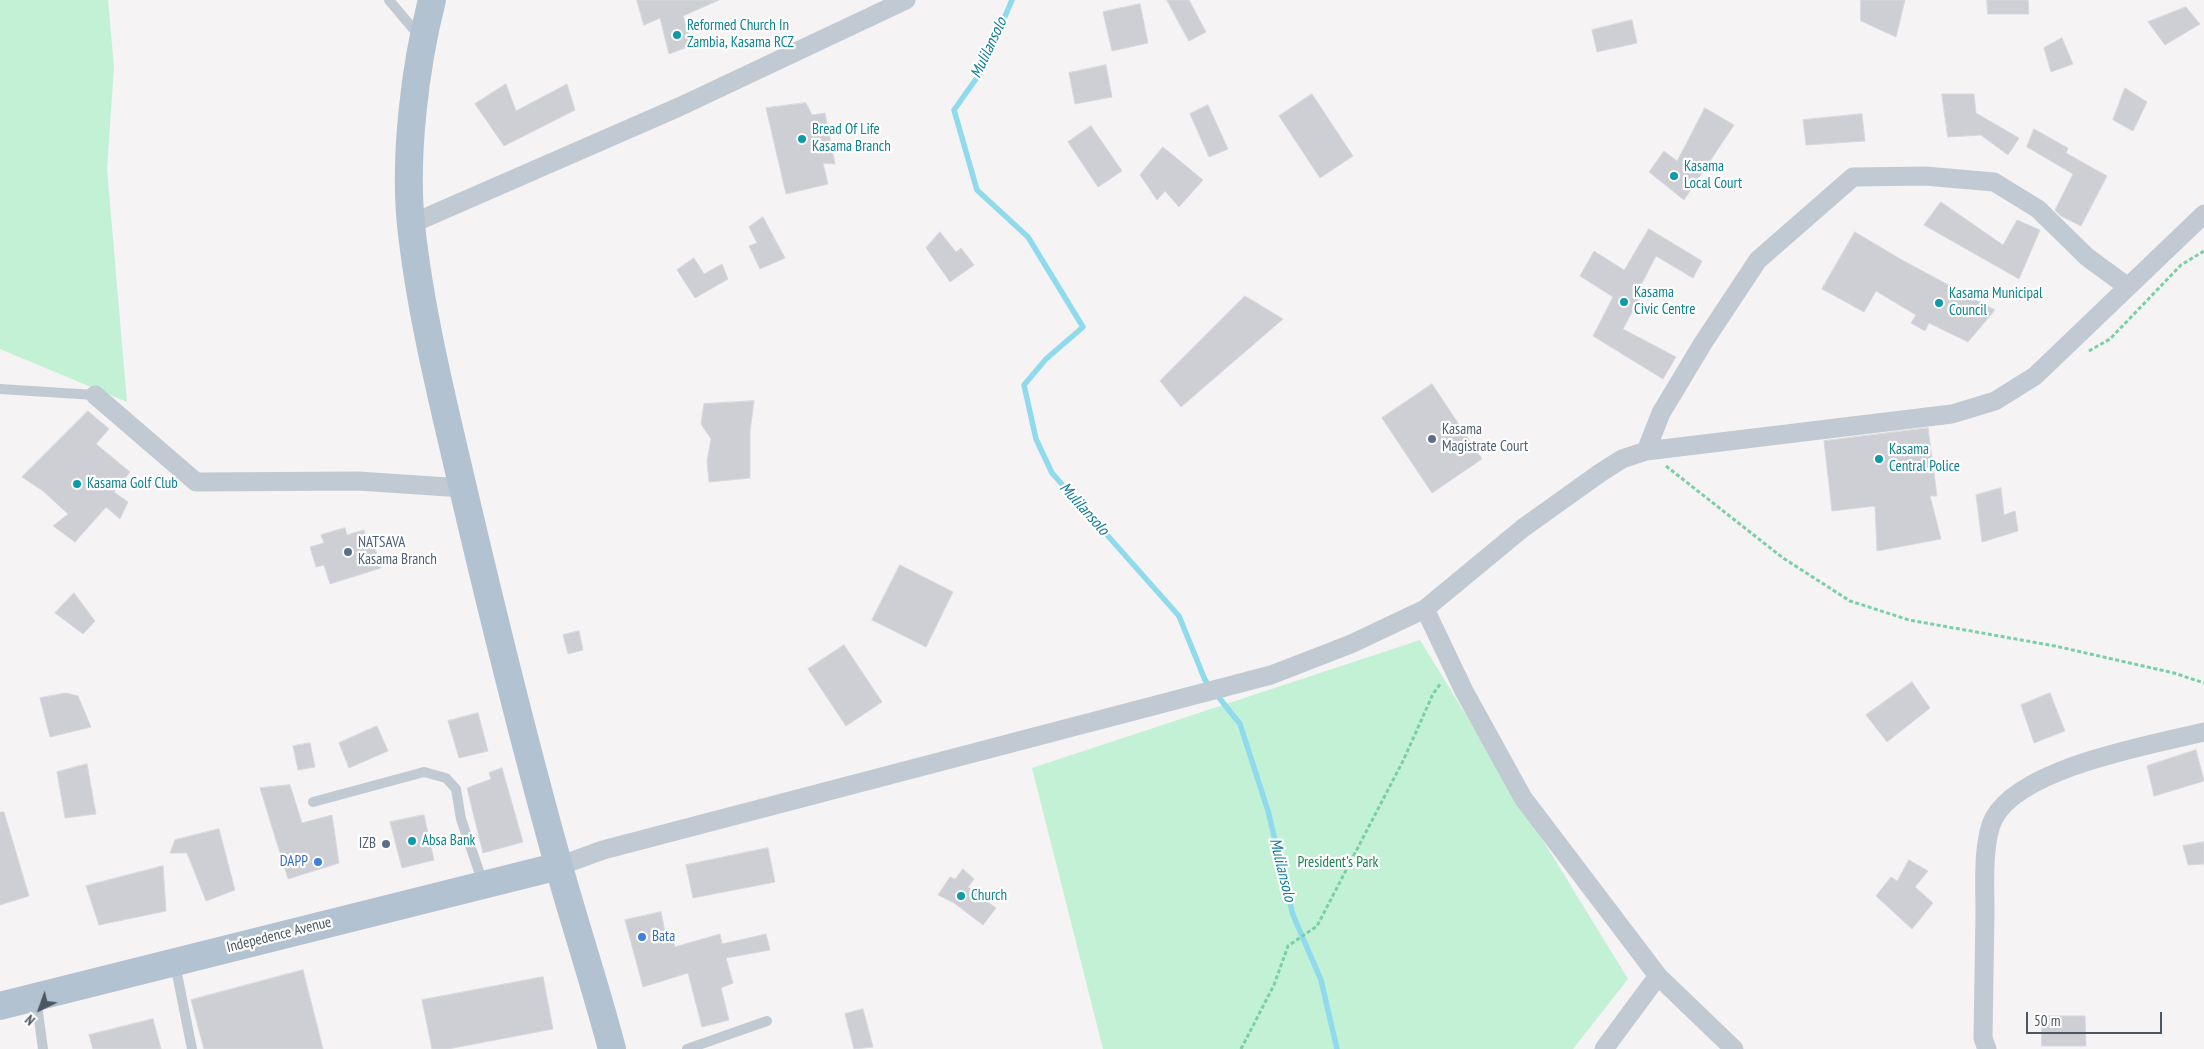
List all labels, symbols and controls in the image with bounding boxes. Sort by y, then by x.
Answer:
water label: Mulilansolo [967,15,1011,81]
place label: Reformed Church In Zambia, Kasama RCZ [687,17,794,52]
marker: Reformed Church In Zambia, Kasama RCZ [671,29,683,41]
place label: Bread Of Life Kasama Branch [812,121,891,156]
marker: Bread Of Life Kasama Branch [796,133,808,145]
place label: Kasama Local Court [1684,158,1742,193]
marker: Kasama Local Court [1668,170,1680,182]
place label: Kasama Civic Centre [1634,284,1695,319]
place label: Kasama Municipal Council [1949,285,2043,320]
marker: Kasama Civic Centre [1618,296,1630,308]
marker: Kasama Municipal Council [1933,297,1945,309]
place label: Kasama Magistrate Court [1442,421,1528,456]
marker: Kasama Magistrate Court [1426,433,1438,445]
place label: Kasama Central Police [1889,441,1960,476]
marker: Kasama Central Police [1873,453,1885,465]
place label: Kasama Golf Club [87,475,178,493]
marker: Kasama Golf Club [71,478,83,490]
water label: Mulilansolo [1055,479,1113,539]
place label: NATSAVA Kasama Branch [358,534,437,569]
marker: NATSAVA Kasama Branch [342,546,354,558]
place label: Absa Bank [422,832,475,850]
place label: IZB [359,835,376,853]
marker: Absa Bank [406,835,418,847]
water label: Mulilansolo [1265,836,1299,904]
marker: IZB [380,838,392,850]
place label: DAPP [280,853,308,871]
park label: President's Park [1298,854,1378,872]
marker: DAPP [312,856,324,868]
place label: Church [971,887,1007,905]
marker: Church [955,890,967,902]
street label: Indepedence Avenue [225,913,333,957]
place label: Bata [652,928,675,946]
marker: Bata [636,931,648,943]
north arrow [15,984,65,1034]
scale bar [2029,1002,2165,1034]
text: N [21,1011,39,1029]
text: 50 m [2034,1011,2060,1030]

